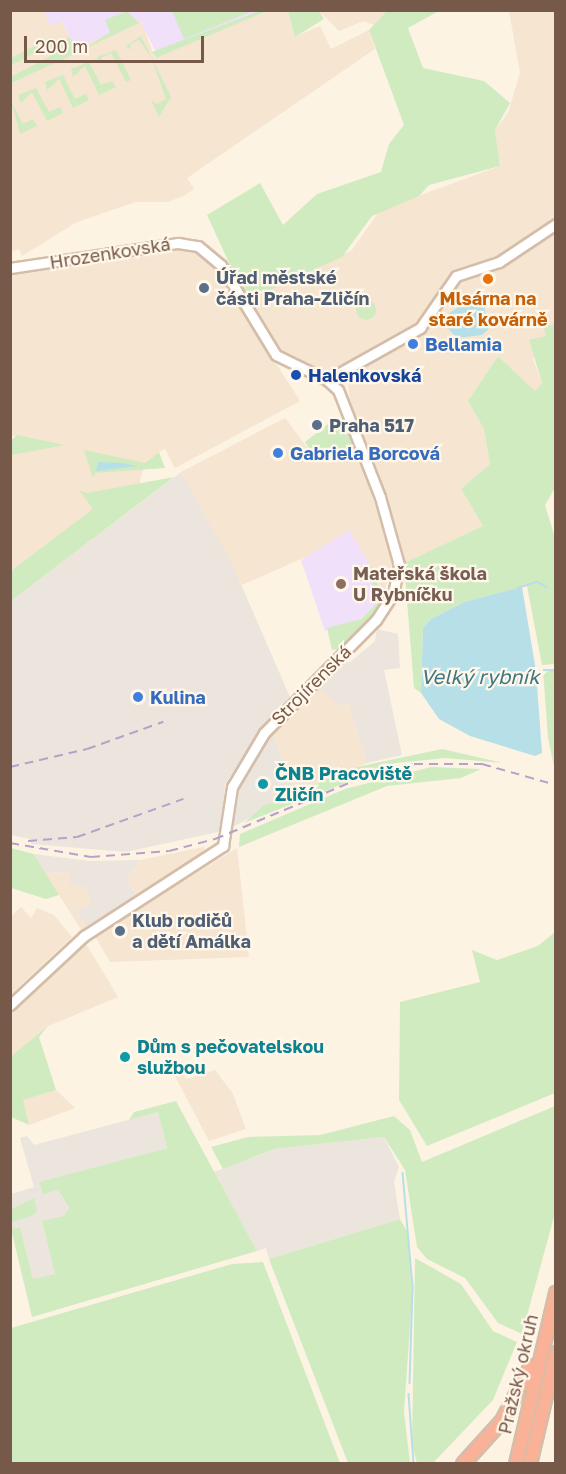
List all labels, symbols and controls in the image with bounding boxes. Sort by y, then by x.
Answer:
scale bar [27,24,207,62]
text: 200 m [35,35,88,57]
street label: Hrozenkovská [48,233,172,273]
place label: Úřad městské části Praha-Zličín [216,267,369,310]
marker: Mlsárna na staré kovárně [481,272,495,286]
marker: Úřad městské části Praha-Zličín [197,281,211,295]
place label: Mlsárna na staré kovárně [428,288,548,330]
place label: Bellamia [425,333,502,355]
marker: Bellamia [406,337,420,351]
place label: Halenkovská [308,364,421,386]
marker: Halenkovská [289,368,303,382]
place label: Praha 517 [329,414,414,436]
marker: Praha 517 [310,418,324,432]
place label: Gabriela Borcová [290,442,440,464]
marker: Gabriela Borcová [271,446,285,460]
place label: Mateřská škola U Rybníčku [353,563,487,606]
marker: Mateřská škola U Rybníčku [334,577,348,591]
street label: Strojírenská [267,641,355,729]
water label: Velký rybník [420,664,540,688]
place label: Kulina [150,686,206,708]
marker: Kulina [131,690,145,704]
place label: ČNB Pracoviště Zličín [275,763,412,806]
marker: ČNB Pracoviště Zličín [256,777,270,791]
place label: Klub rodičů a dětí Amálka [132,910,251,952]
marker: Klub rodičů a dětí Amálka [113,924,127,938]
place label: Dům s pečovatelskou službou [137,1036,324,1078]
marker: Dům s pečovatelskou službou [118,1050,132,1064]
street label: Pražský okruh [494,1312,542,1436]

